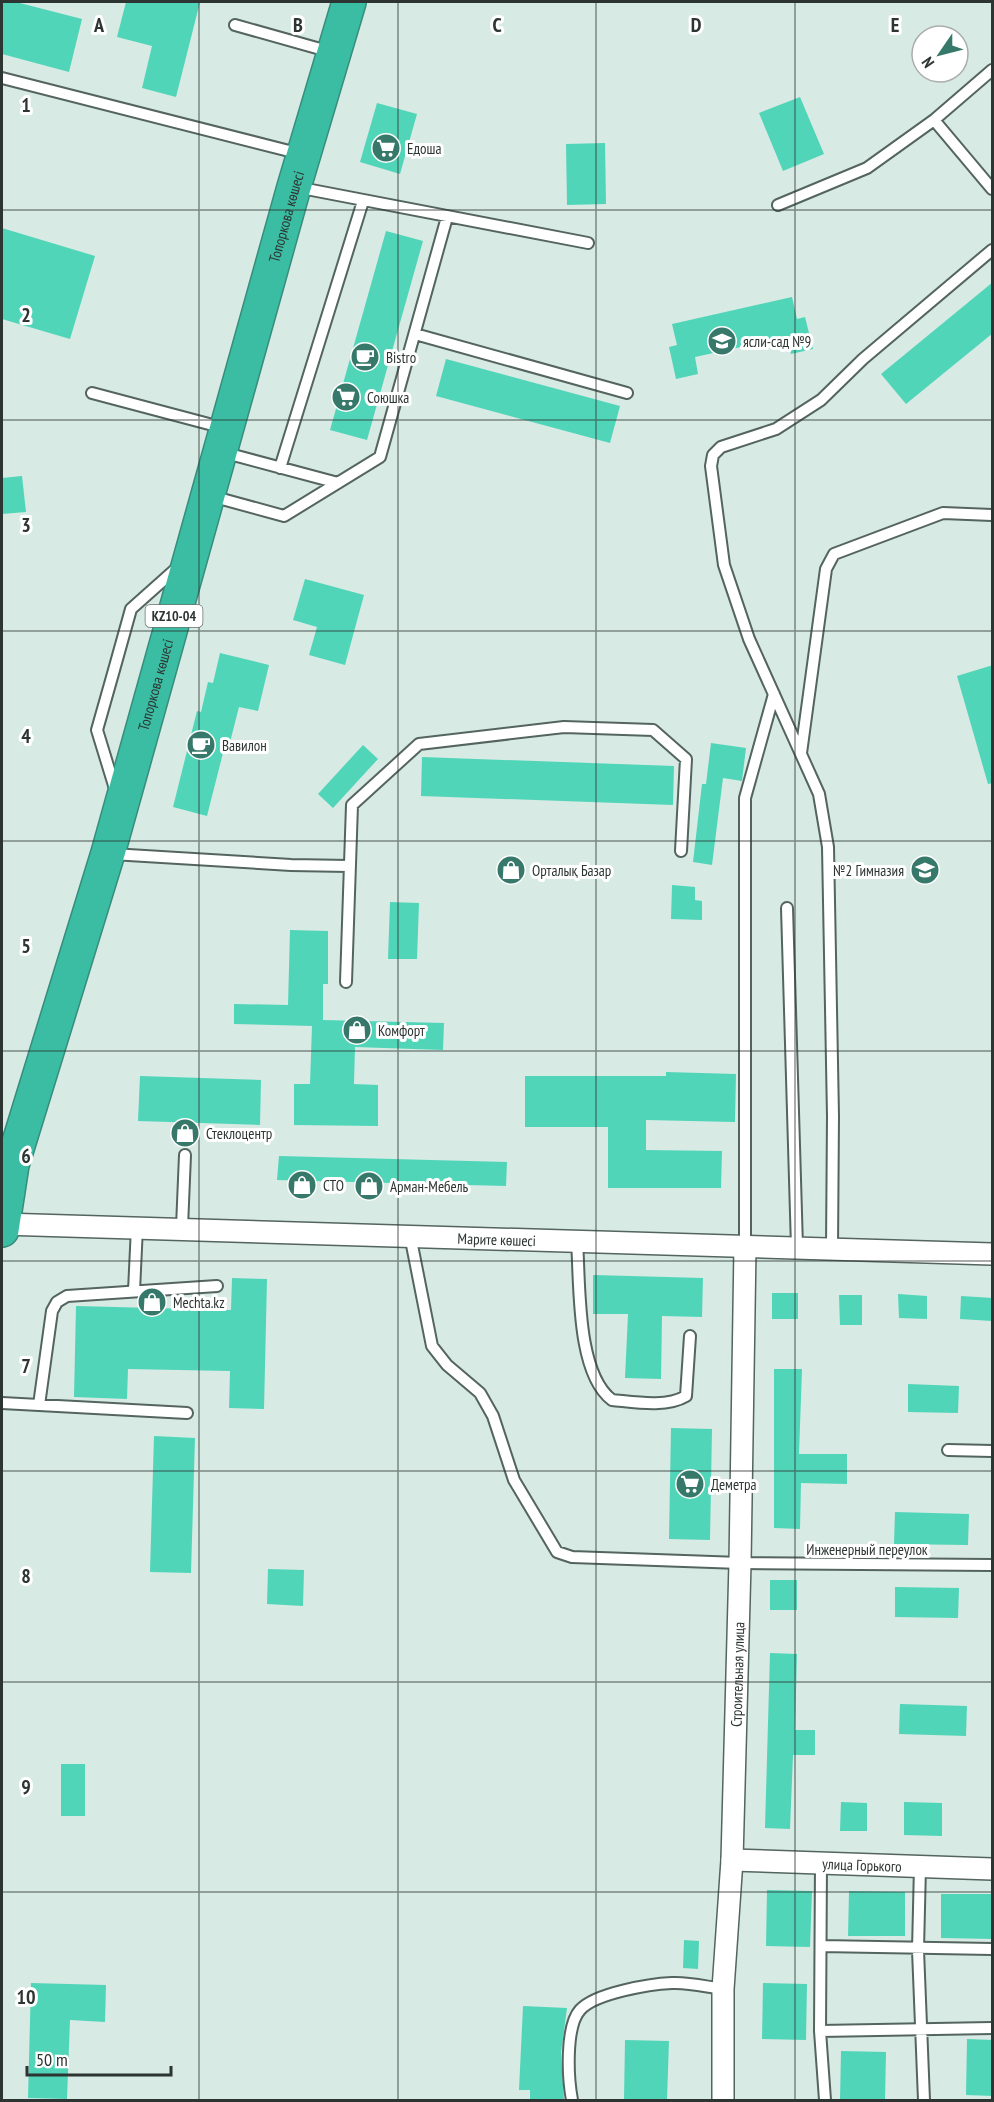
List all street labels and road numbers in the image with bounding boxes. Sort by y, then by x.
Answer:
street label: Топоркова көшесі [264,168,308,265]
road number: KZ10-04 [146,605,202,627]
street label: Топоркова көшесі [133,637,177,733]
street label: Марите көшесі [457,1228,536,1250]
street label: Инженерный переулок [806,1540,928,1559]
street label: Строительная улица [726,1622,748,1727]
street label: улица Горького [822,1854,902,1875]

